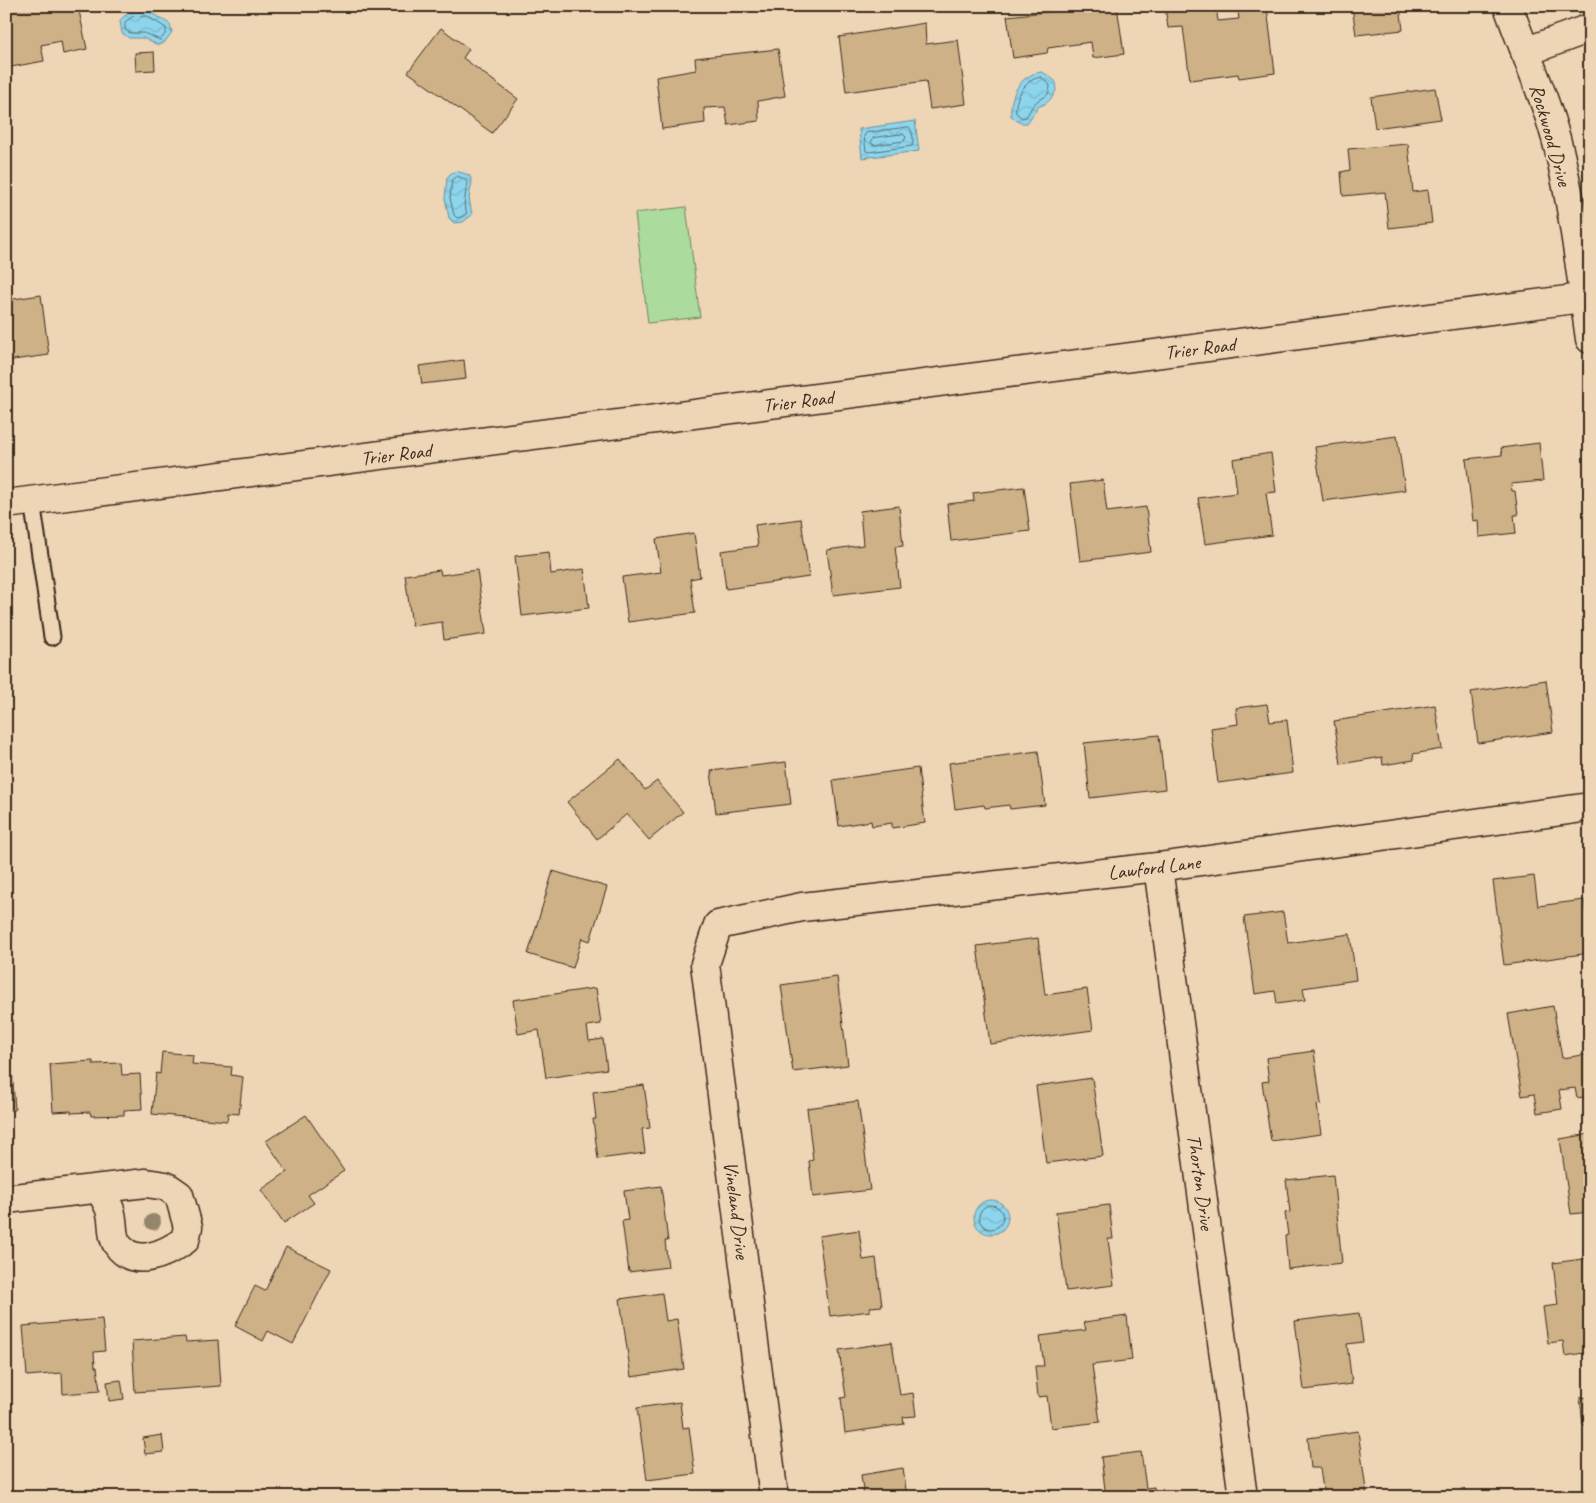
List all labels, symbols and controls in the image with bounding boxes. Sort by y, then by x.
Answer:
street label: Rockwood Drive [1524,81,1577,190]
street label: Trier Road [1163,331,1240,365]
street label: Trier Road [761,384,838,418]
street label: Trier Road [359,437,436,471]
street label: Lawford Lane [1107,849,1203,886]
street label: Thorton Drive [1181,1133,1220,1233]
street label: Vineland Drive [718,1160,755,1262]

